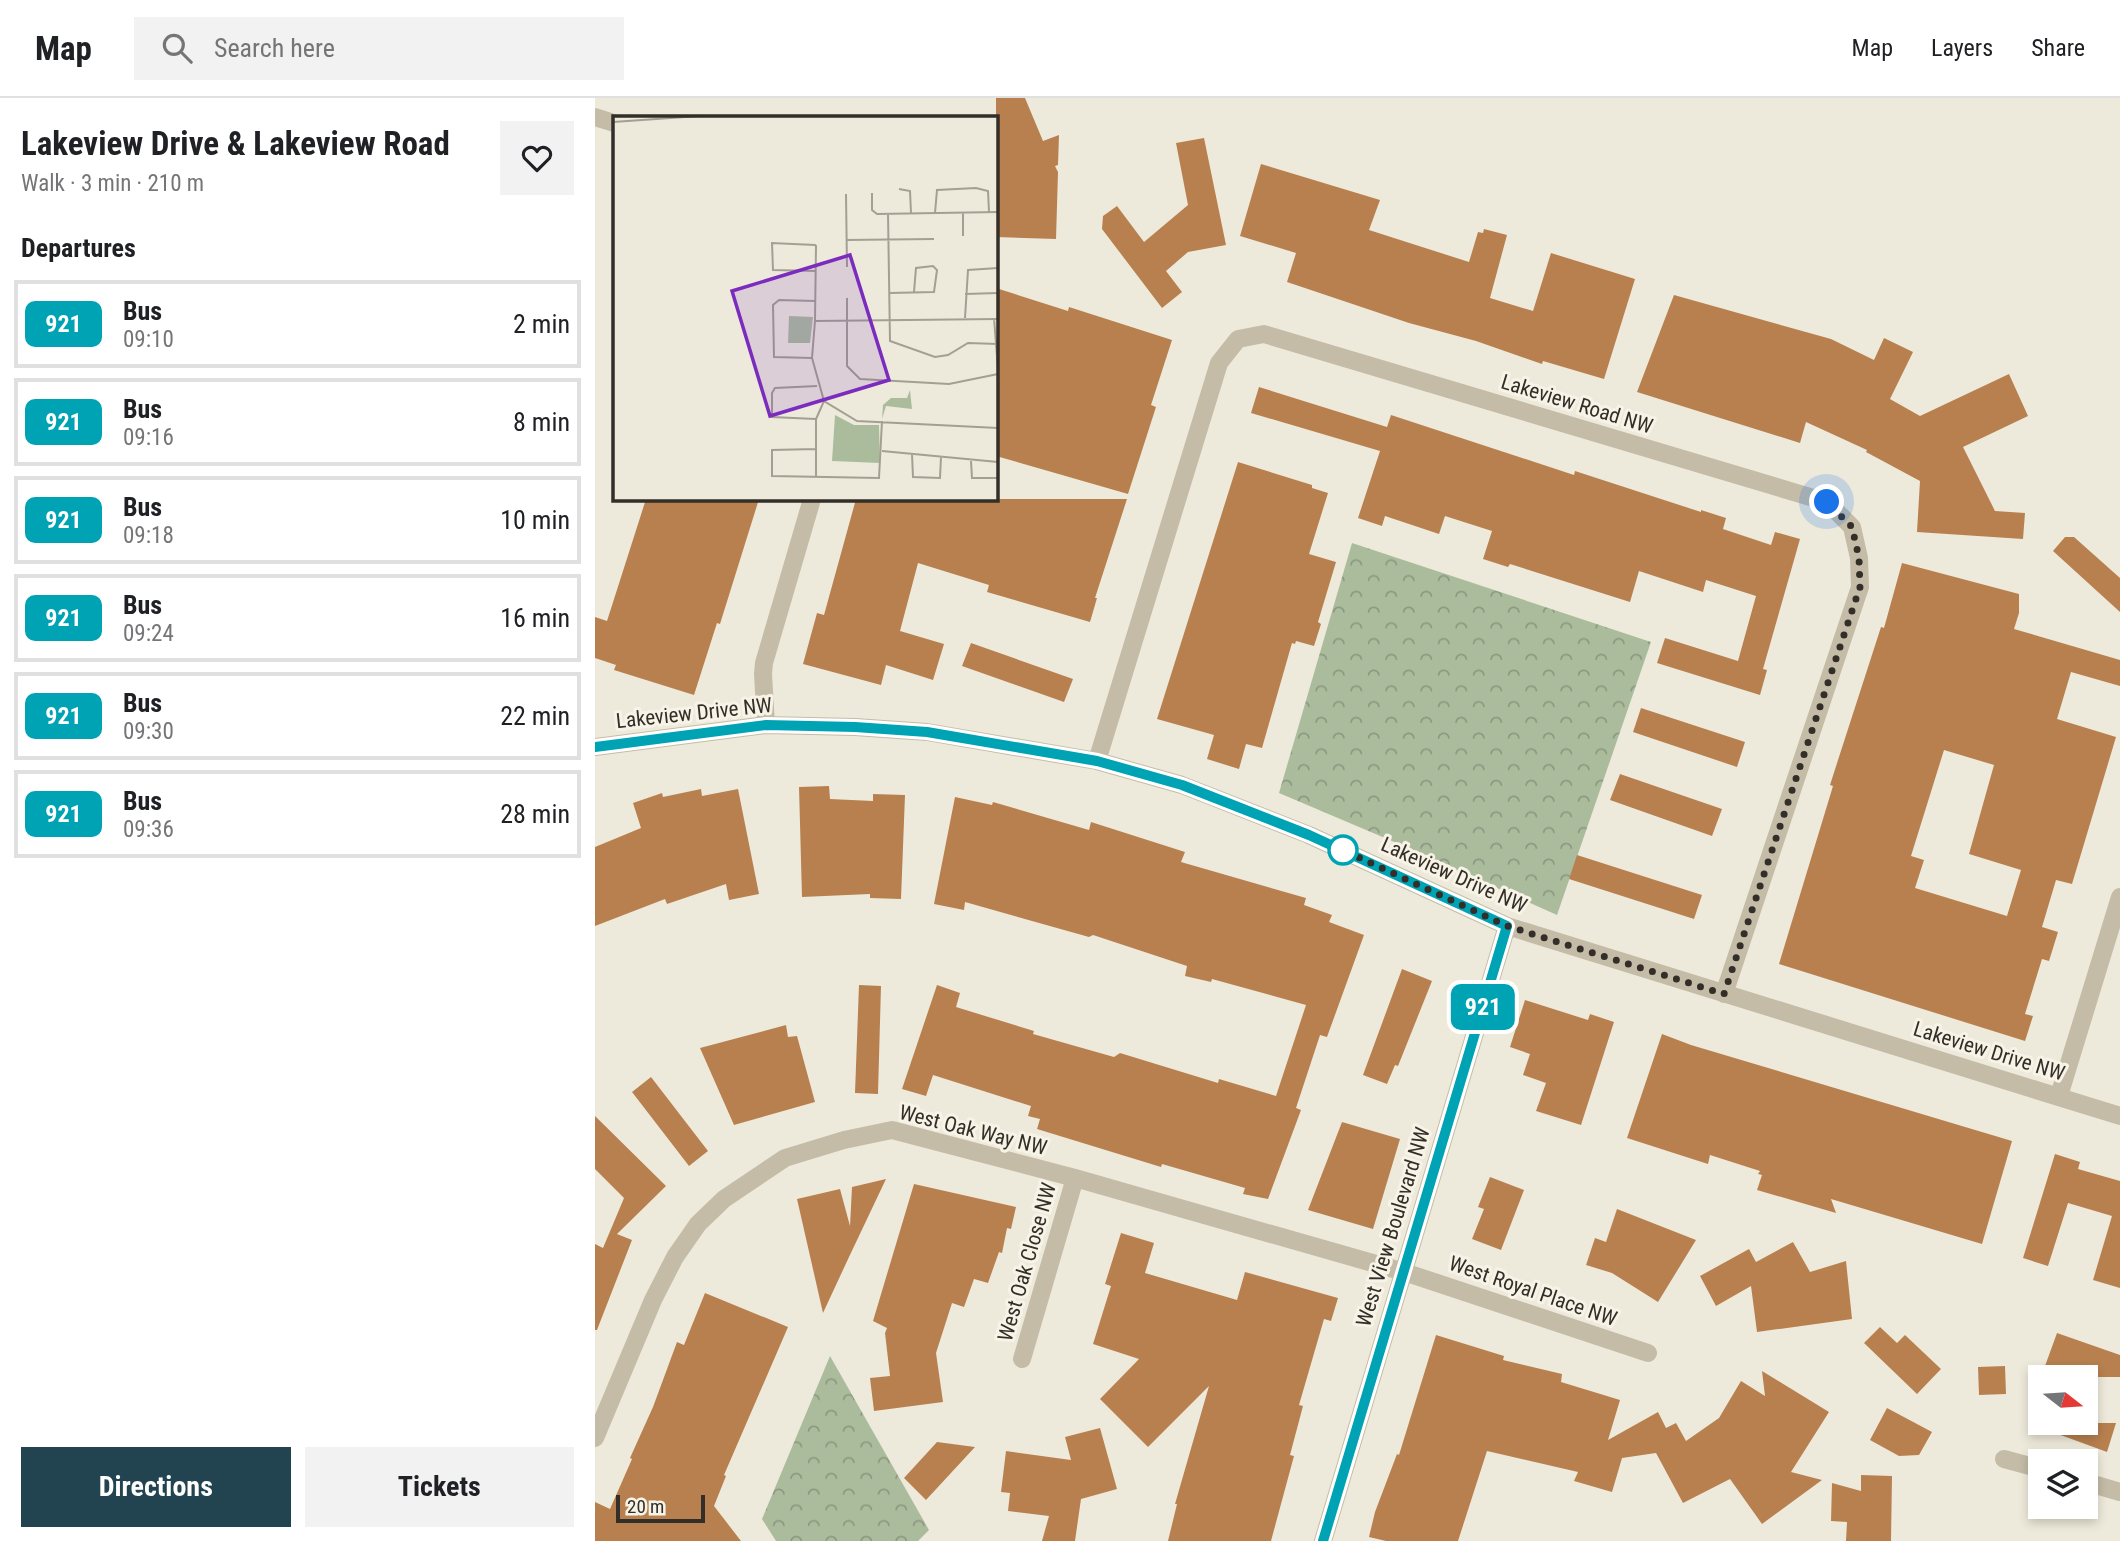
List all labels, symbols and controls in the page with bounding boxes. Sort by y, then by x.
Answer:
search box [134,17,624,80]
text: Map [35,29,92,68]
icon: search [158,29,196,67]
text: Search here [214,33,335,63]
text: Map [1852,34,1893,62]
text: Layers [1931,34,1993,62]
text: Share [2031,34,2085,62]
inset map [613,116,997,500]
button: heart [500,121,574,195]
text: Lakeview Drive & Lakeview Road [21,124,450,163]
text: Walk · 3 min · 210 m [21,170,204,197]
text: Departures [21,233,136,263]
text: Bus [123,296,162,326]
text: 2 min [513,309,570,339]
text: 921 [45,310,82,338]
text: 09:10 [123,326,174,353]
street label: Lakeview Road NW [1498,370,1656,438]
text: Bus [123,394,162,424]
text: 8 min [513,407,570,437]
text: 921 [45,408,82,436]
text: 09:16 [123,424,174,451]
your location [1809,484,1844,519]
text: Bus [123,492,162,522]
text: 10 min [500,505,570,535]
text: 921 [45,506,82,534]
text: 09:18 [123,522,174,549]
text: Bus [123,590,162,620]
text: 16 min [500,603,570,633]
text: 921 [45,604,82,632]
text: 09:24 [123,620,174,647]
text: Bus [123,688,162,718]
street label: Lakeview Drive NW [615,693,773,733]
text: 22 min [500,701,570,731]
text: 921 [45,702,82,730]
text: 09:30 [123,718,174,745]
text: Bus [123,786,162,816]
text: 28 min [500,799,570,829]
text: 921 [45,800,82,828]
text: 09:36 [123,816,174,843]
street label: Lakeview Drive NW [1377,832,1531,918]
unlabelled marker [1328,835,1358,865]
line badge: 921 [1443,984,1523,1030]
text: 921 [1465,993,1501,1021]
street label: Lakeview Drive NW [1910,1017,2068,1085]
street label: West Oak Way NW [897,1100,1049,1160]
street label: West View Boulevard NW [1351,1124,1435,1330]
street label: West Oak Close NW [993,1180,1061,1344]
street label: West Royal Place NW [1446,1251,1620,1331]
north arrow [2028,1365,2098,1435]
map controls [2028,1365,2098,1519]
button: Directions [21,1447,291,1527]
button: Tickets [305,1447,574,1527]
button: layers [2028,1449,2098,1519]
scale bar [616,1492,705,1524]
text: 20 m [627,1495,664,1518]

